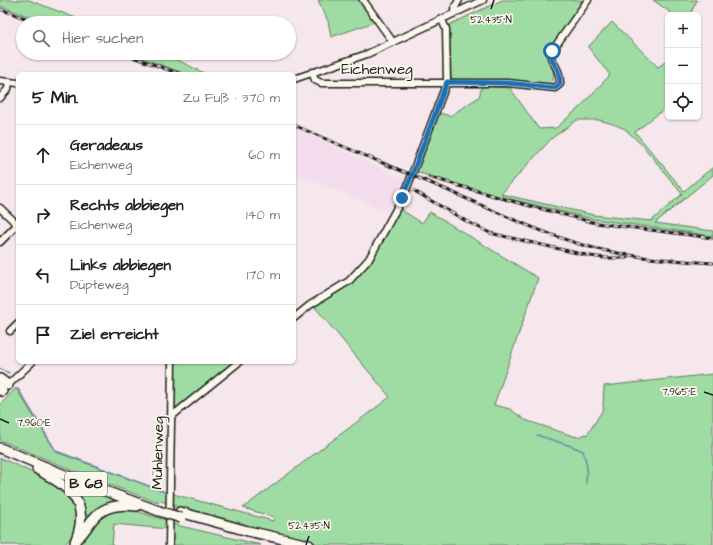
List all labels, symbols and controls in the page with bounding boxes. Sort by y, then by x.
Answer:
map controls [665,12,701,120]
button: + [665,12,701,48]
text: 52.435°N [470,13,512,27]
search box [16,16,296,60]
icon: search [30,27,52,49]
text: Hier suchen [62,28,143,49]
route start [543,42,561,60]
button: − [665,48,701,84]
street label: Eichenweg [341,59,413,81]
button: locate [665,84,701,120]
text: 5 Min. [32,86,78,110]
text: Zu Fuß · 370 m [183,89,280,107]
text: Geradeaus [70,135,143,156]
icon: ahead [32,144,54,166]
text: 60 m [248,146,280,164]
text: Eichenweg [70,156,132,174]
route end [393,189,411,207]
text: Rechts abbiegen [70,195,184,216]
icon: right [32,204,54,226]
text: 140 m [246,206,280,224]
text: Eichenweg [70,216,132,234]
text: Links abbiegen [70,255,171,276]
icon: left [32,264,54,286]
text: 170 m [247,266,280,284]
text: Düpteweg [70,276,129,294]
icon: arrive [32,324,54,346]
text: Ziel erreicht [70,324,159,345]
text: 7.965°E [662,385,696,399]
text: 7.960°E [17,416,51,430]
street label: Mühlenweg [147,416,170,490]
road number: B 68 [65,472,107,496]
text: 52.435°N [288,519,330,533]

